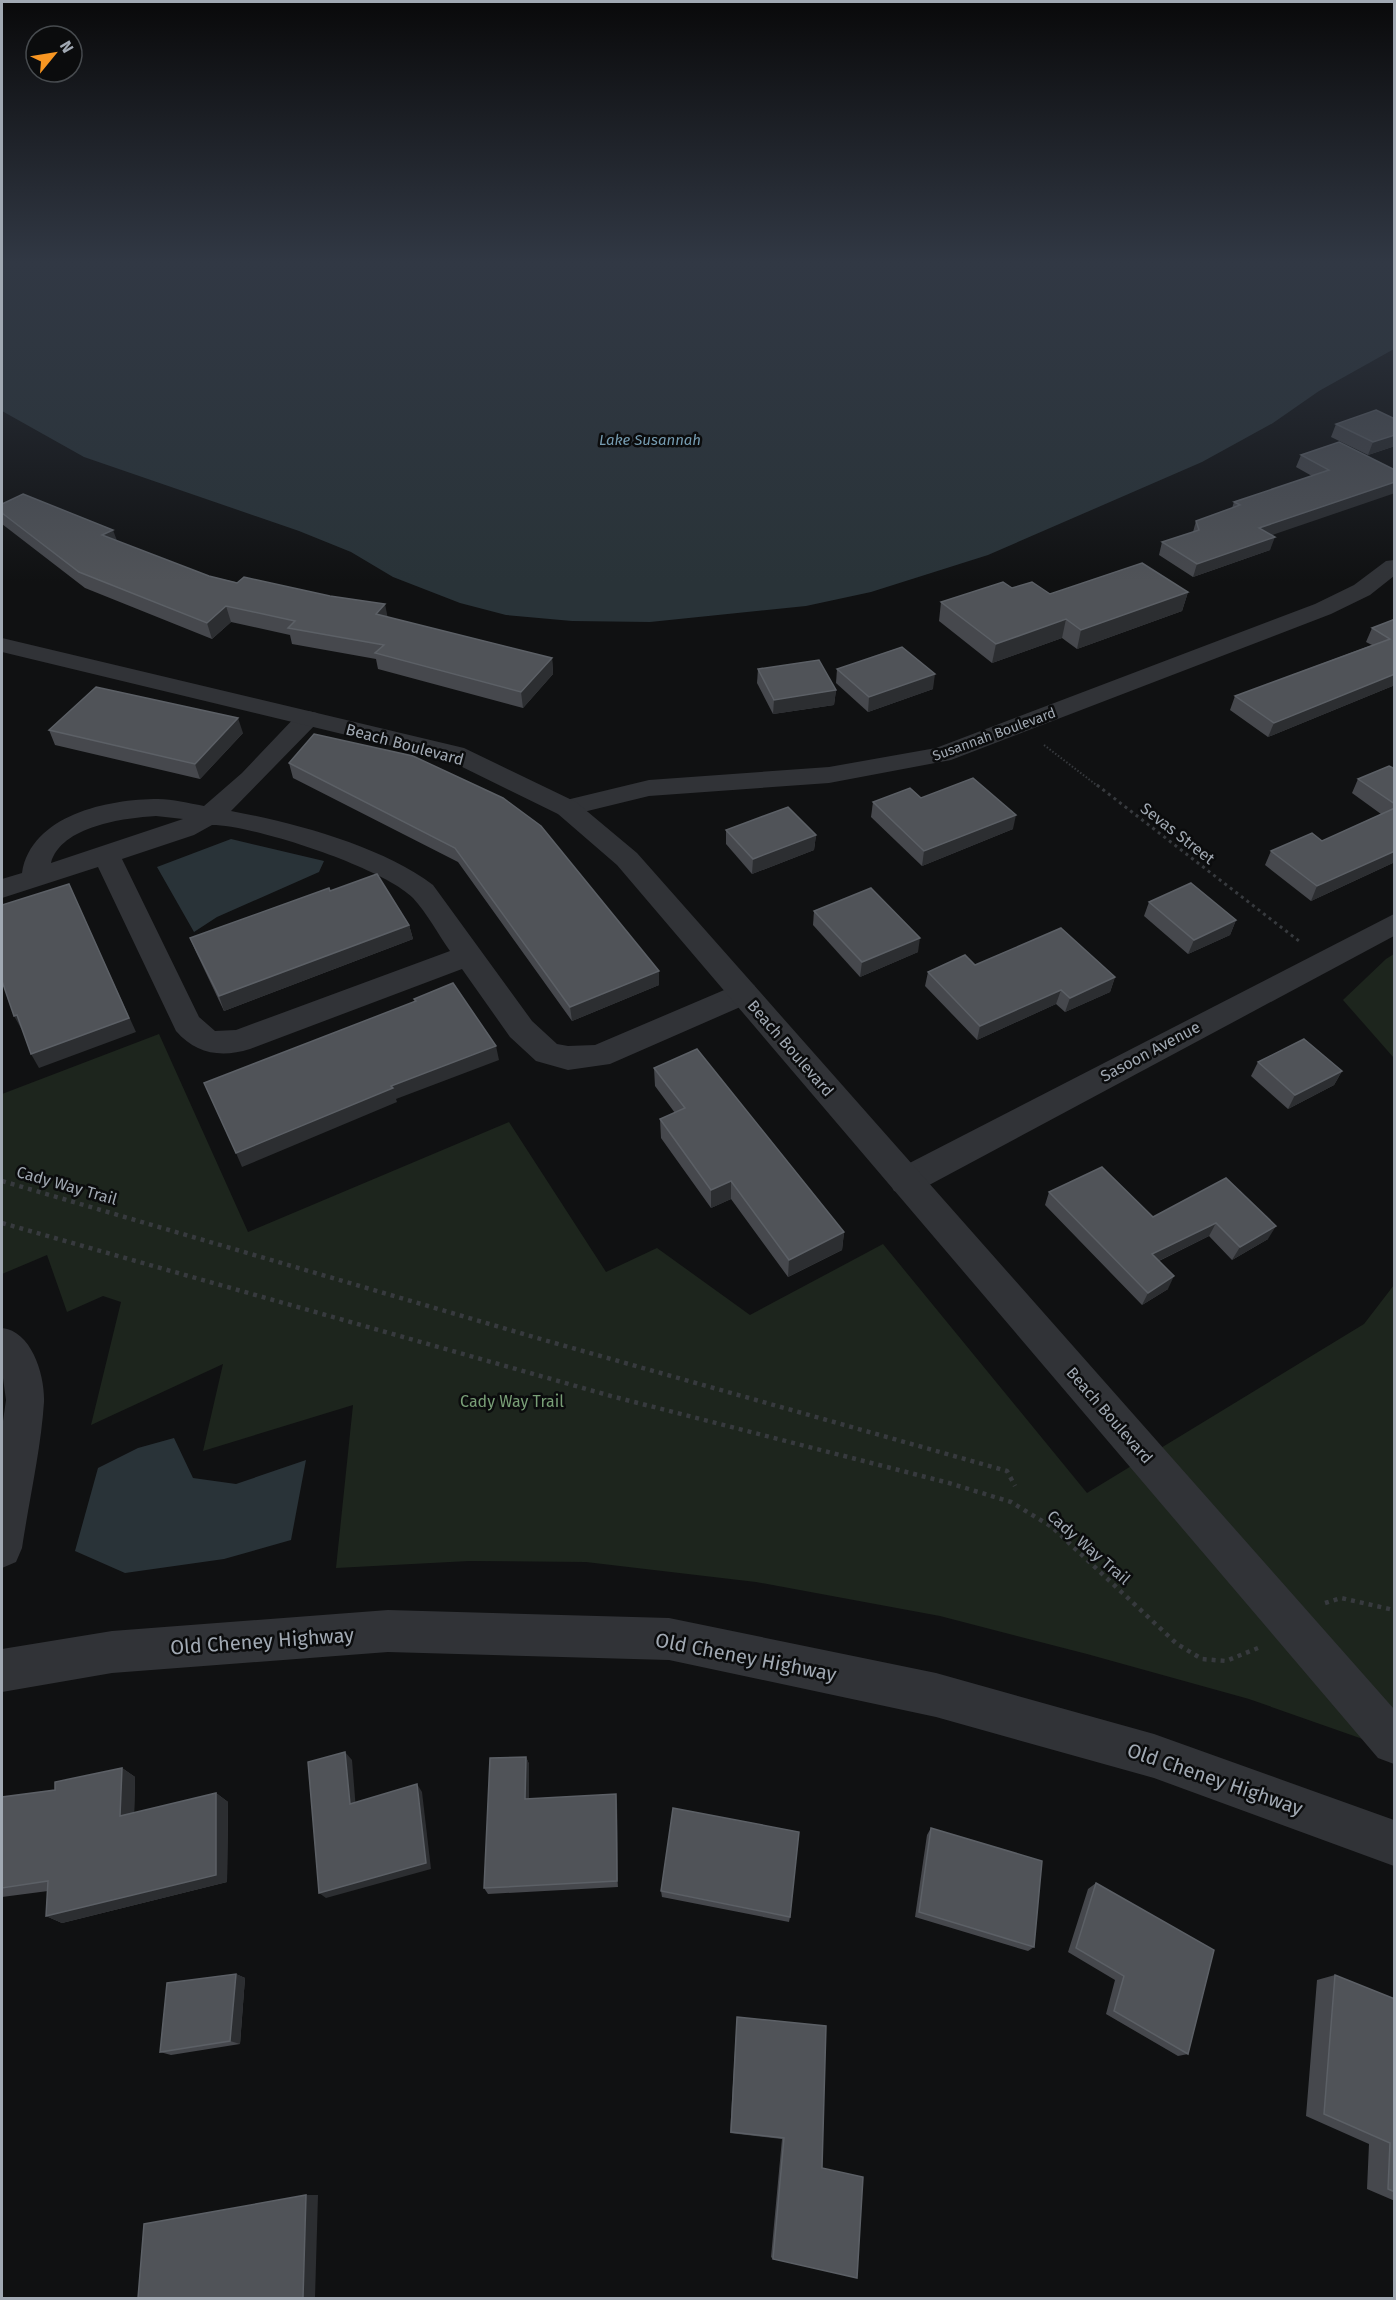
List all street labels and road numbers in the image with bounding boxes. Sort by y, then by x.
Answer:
street label: Susannah Boulevard [930,704,1058,765]
street label: Beach Boulevard [344,720,466,769]
street label: Sevas Street [1137,799,1219,868]
street label: Beach Boulevard [744,996,838,1100]
street label: Sasoon Avenue [1097,1017,1203,1086]
street label: Cady Way Trail [14,1162,120,1209]
street label: Beach Boulevard [1063,1363,1157,1467]
street label: Cady Way Trail [1043,1506,1134,1589]
street label: Old Cheney Highway [169,1623,355,1659]
street label: Old Cheney Highway [653,1628,839,1686]
street label: Old Cheney Highway [1124,1738,1306,1820]

